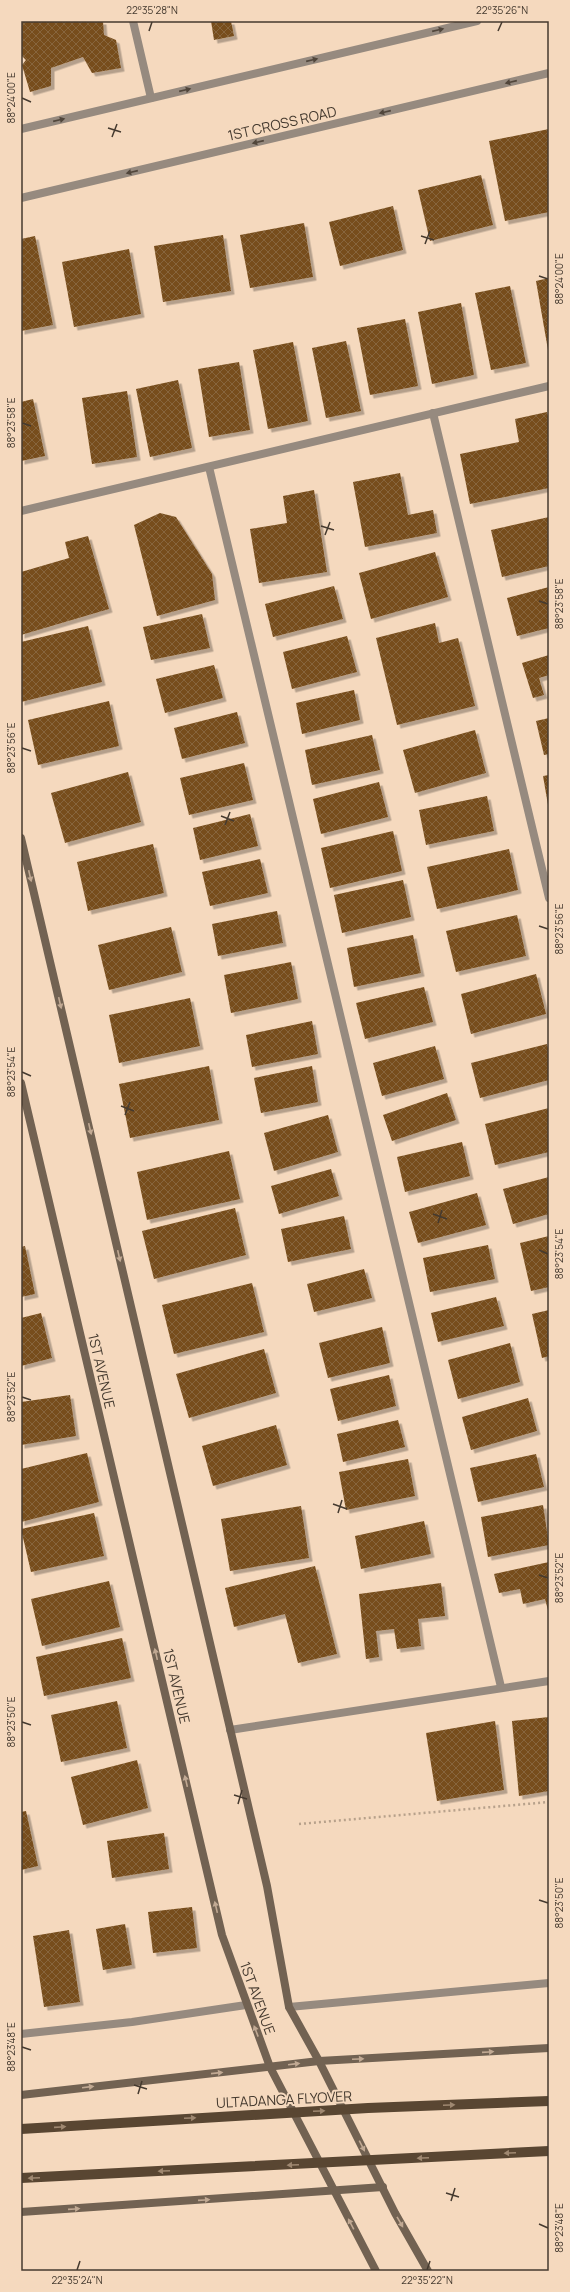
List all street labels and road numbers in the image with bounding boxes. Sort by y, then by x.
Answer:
street label: 1ST CROSS ROAD [226,101,338,145]
street label: 1ST AVENUE [84,1332,120,1410]
street label: 1ST AVENUE [159,1647,195,1725]
street label: 1ST AVENUE [236,1959,280,2037]
street label: ULTADANGA FLYOVER [215,2086,353,2112]

